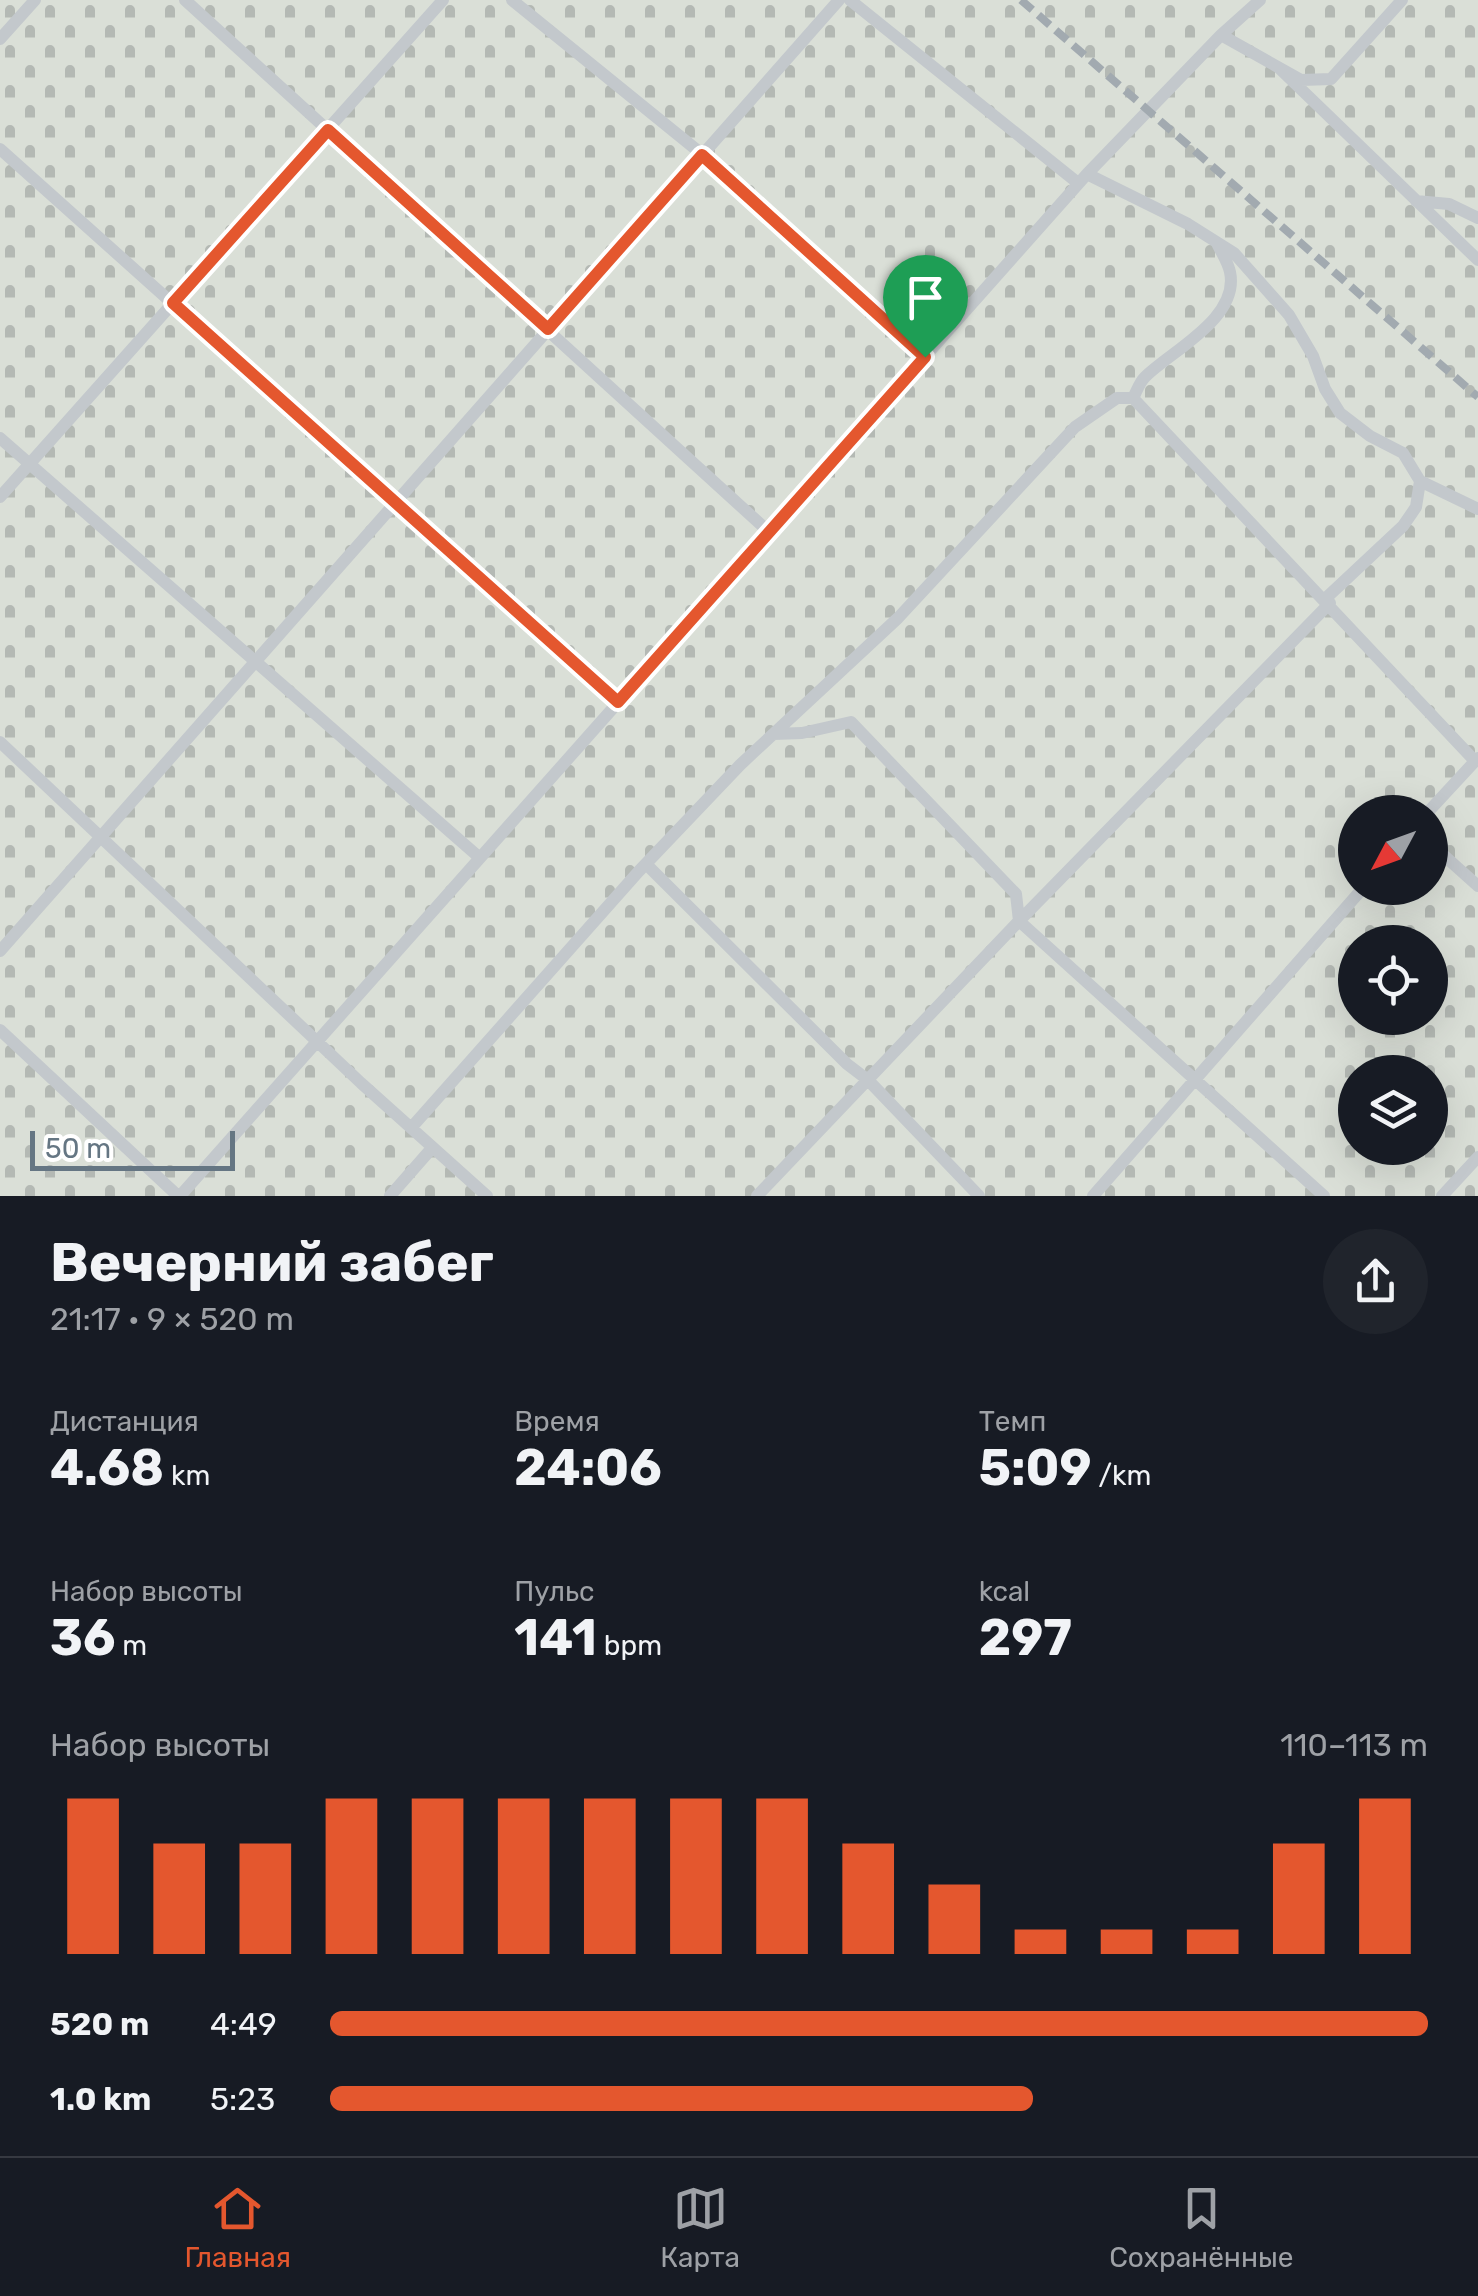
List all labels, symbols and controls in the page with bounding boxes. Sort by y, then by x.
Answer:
pin [883,255,968,358]
icon: arrive [898,270,953,325]
north arrow [1338,795,1448,905]
map controls [1338,795,1448,1165]
button: locate [1338,925,1448,1035]
button: layers [1338,1055,1448,1165]
scale bar [30,1126,235,1170]
text: 50 m [45,1132,111,1165]
button: share [1323,1229,1428,1334]
text: Вечерний забег [50,1230,494,1295]
text: 21:17 · 9 × 520 m [50,1300,294,1338]
text: Дистанция [50,1405,199,1438]
text: Время [514,1405,600,1438]
text: Темп [979,1405,1046,1438]
text: 4.68 [50,1438,164,1498]
text: 24:06 [514,1438,662,1498]
text: 5:09 [979,1438,1092,1498]
text: km [164,1459,210,1492]
text: /km [1092,1459,1151,1492]
text: Набор высоты [50,1575,243,1608]
text: Пульс [514,1575,595,1608]
text: kcal [979,1575,1030,1608]
text: 36 [50,1608,116,1668]
text: 141 [514,1608,597,1668]
text: 297 [979,1608,1072,1668]
text: m [116,1629,147,1662]
text: bpm [597,1629,662,1662]
text: Набор высоты [50,1726,270,1764]
text: 110–113 m [1280,1726,1428,1764]
text: 520 m [50,2005,149,2043]
text: 4:49 [210,2005,277,2043]
text: 1.0 km [50,2080,151,2118]
text: 5:23 [210,2080,275,2118]
tab: Главная [185,2181,291,2274]
tab: Карта [660,2181,740,2274]
tab: Сохранённые [1109,2181,1293,2274]

